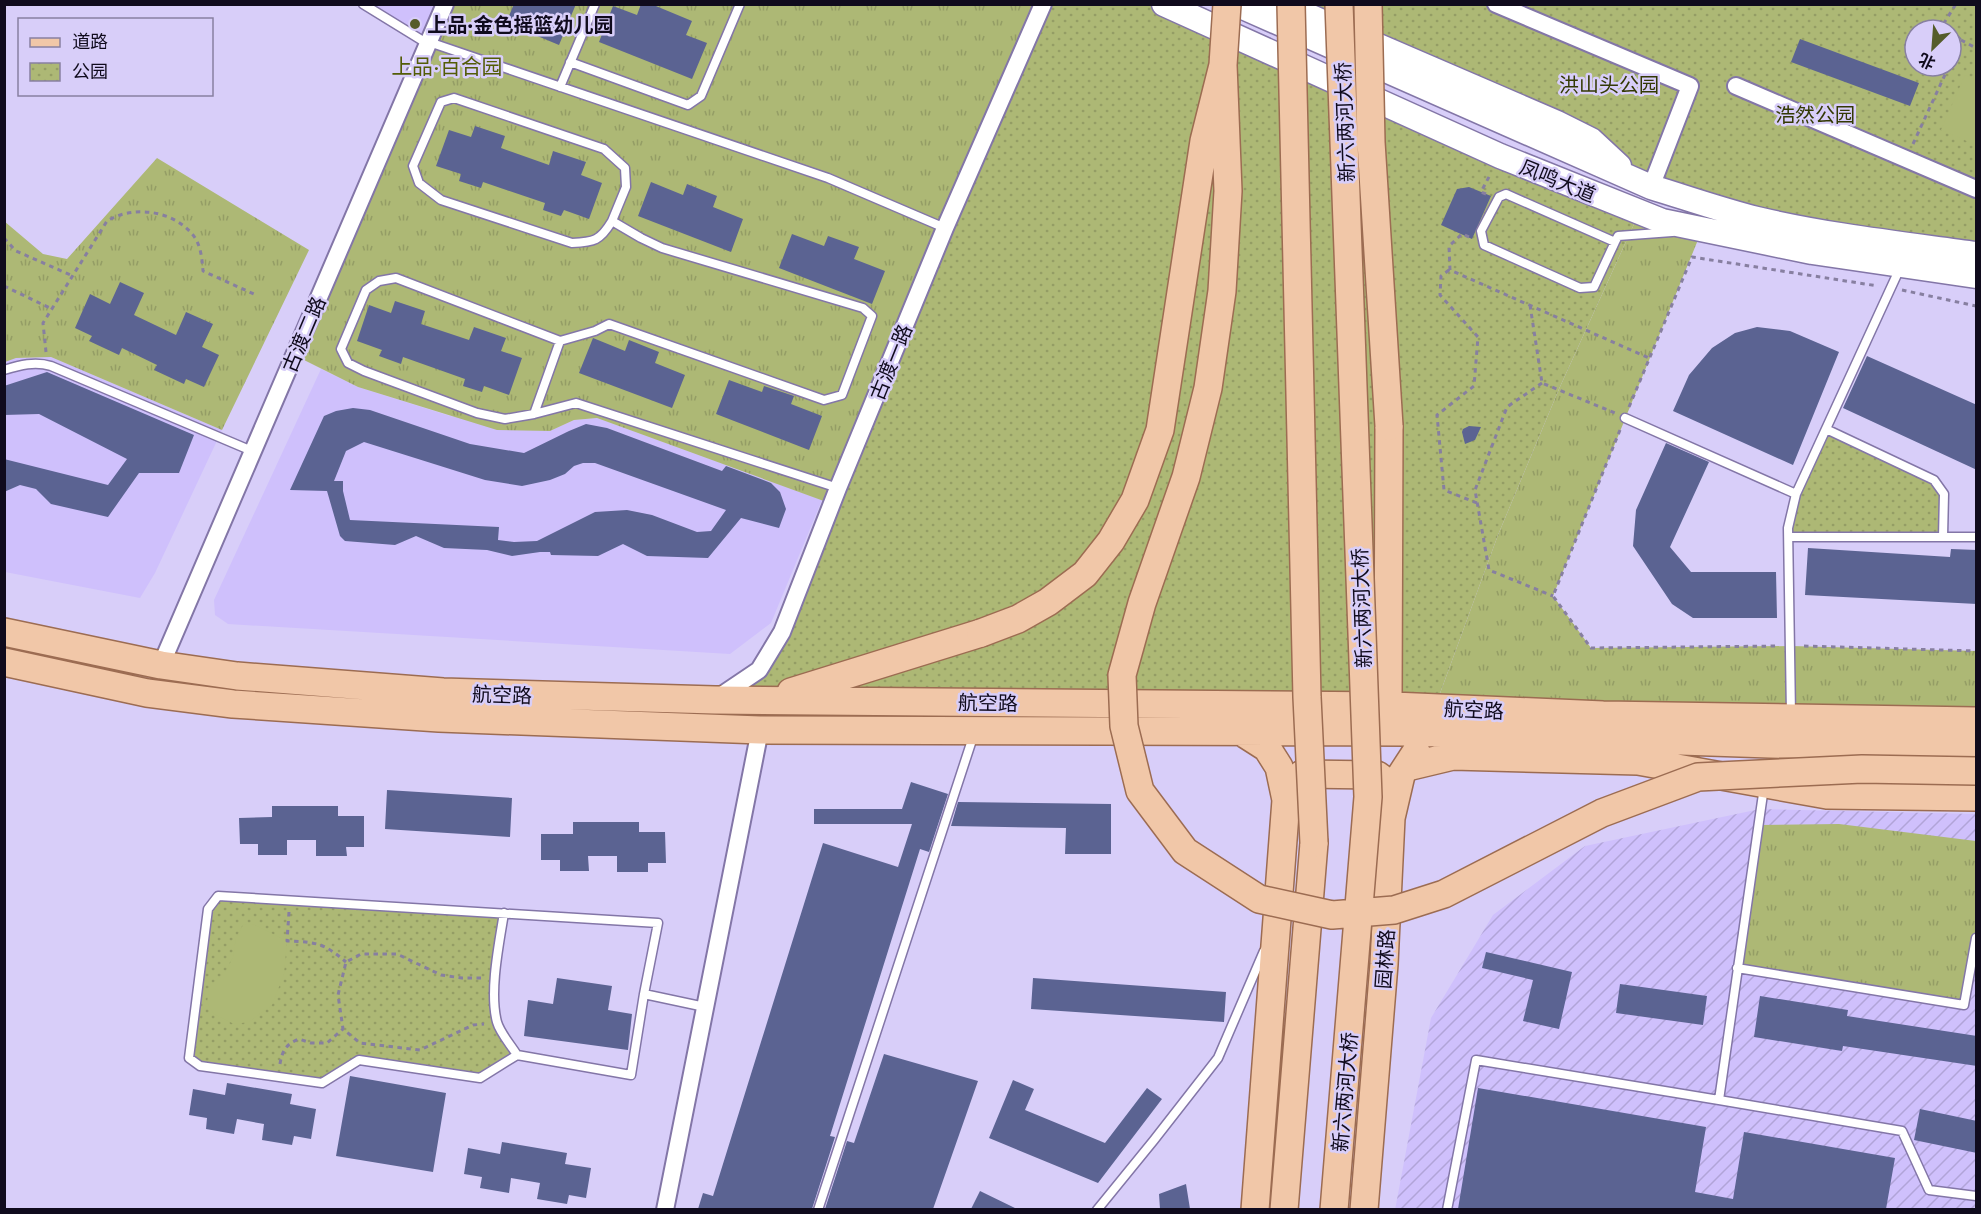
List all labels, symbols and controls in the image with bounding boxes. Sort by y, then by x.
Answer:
place label: 上品·金色摇篮幼儿园 [427,12,613,36]
marker: 上品·金色摇篮幼儿园 [408,17,422,31]
legend [18,18,213,96]
north arrow [1903,18,1963,78]
text: 道路 [72,30,108,52]
text: 北 [1915,49,1938,74]
district label: 上品·百合园 [391,53,503,79]
text: 公园 [72,60,108,82]
street label: 新六两河大桥 [1330,62,1358,182]
park label: 洪山头公园 [1559,72,1659,96]
park label: 浩然公园 [1775,102,1855,126]
street label: 凤鸣大道 [1516,154,1600,206]
street label: 古渡二路 [276,292,330,376]
street label: 古渡一路 [864,320,916,404]
street label: 新六两河大桥 [1347,548,1375,668]
street label: 航空路 [472,681,532,707]
street label: 航空路 [958,689,1018,715]
street label: 航空路 [1443,695,1505,723]
street label: 园林路 [1370,928,1398,990]
street label: 新六两河大桥 [1327,1031,1361,1153]

